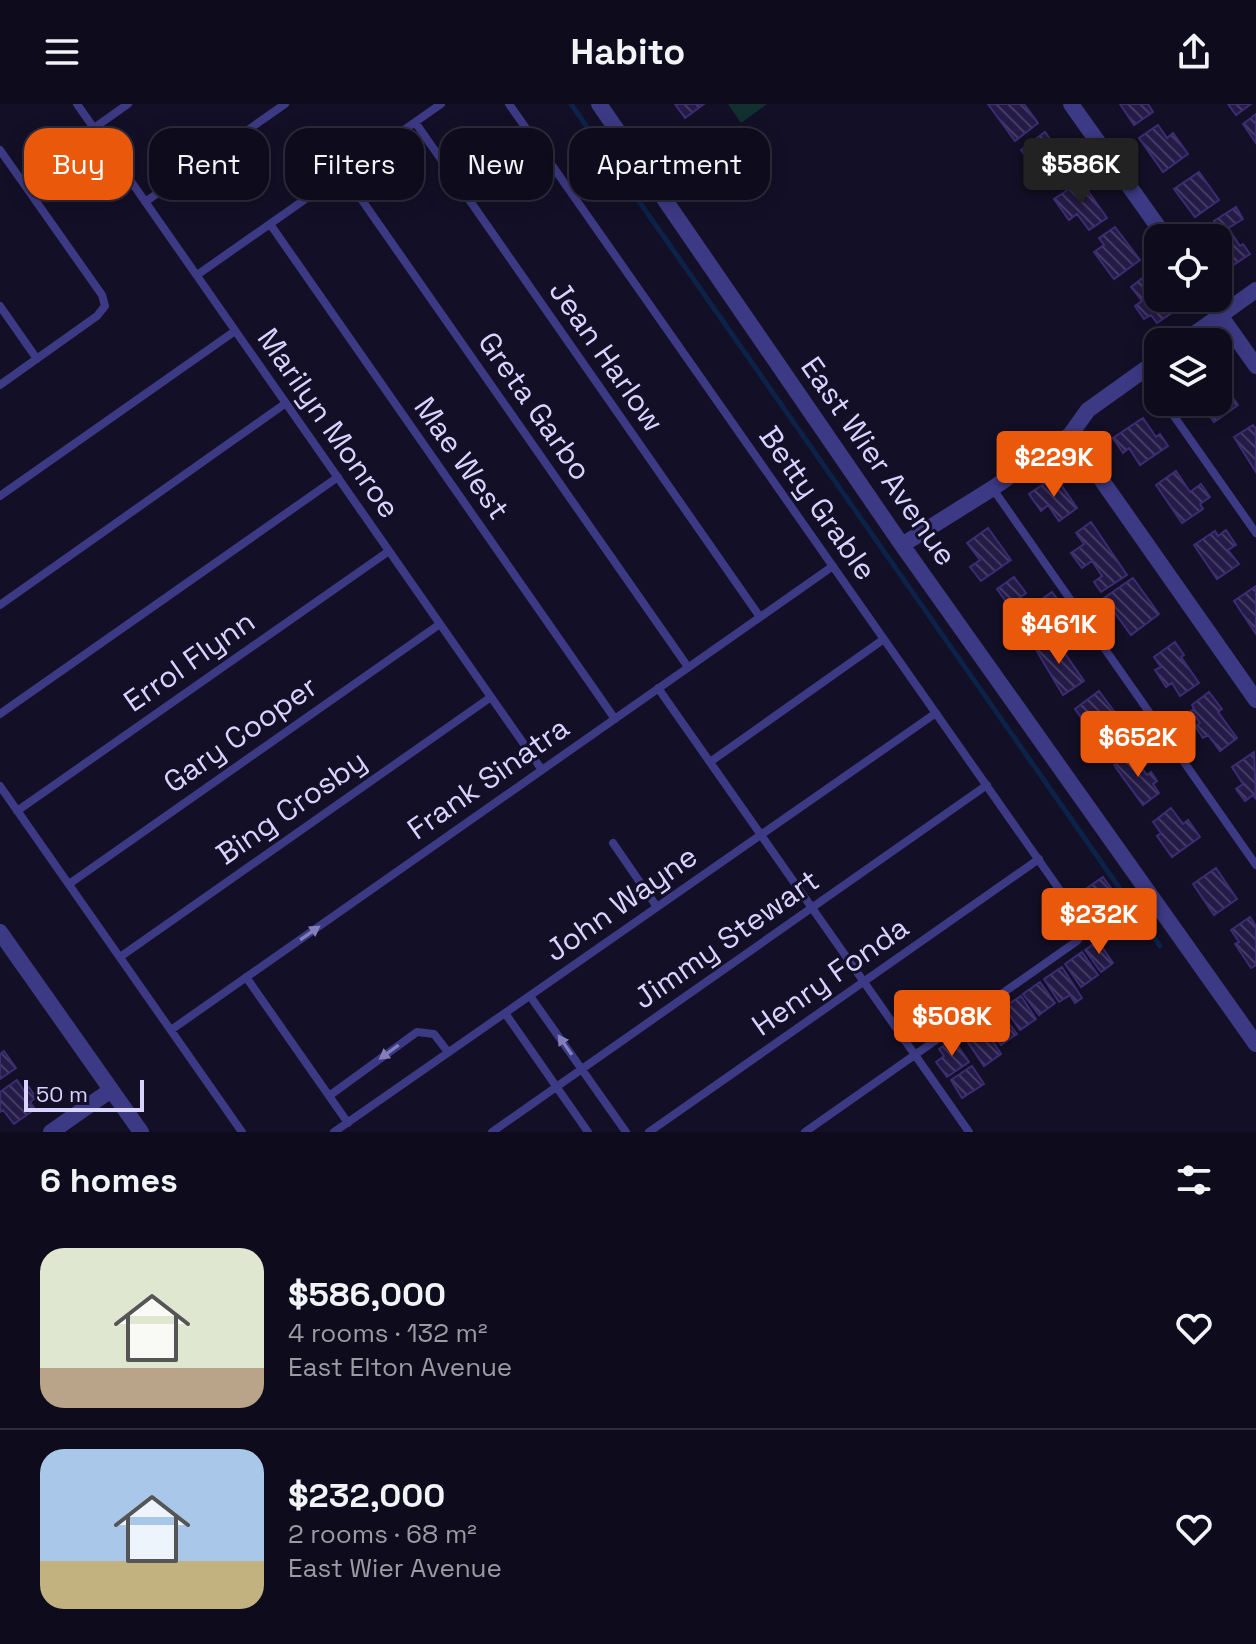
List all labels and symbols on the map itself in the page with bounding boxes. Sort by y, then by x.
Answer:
pin: $586K [1025,138,1137,206]
street label: Jean Harlow [541,273,673,439]
street label: Marilyn Monroe [249,320,409,526]
street label: Greta Garbo [470,324,600,488]
street label: East Wier Avenue [792,349,966,573]
street label: Mae West [406,389,518,527]
street label: Betty Grable [751,418,885,588]
pin: $229K [998,431,1110,499]
pin: $461K [1003,598,1115,666]
street label: Errol Flynn [116,602,262,720]
street label: Gary Cooper [155,667,325,801]
street label: Frank Sinatra [400,708,576,848]
pin: $652K [1082,711,1194,779]
street label: Bing Crosby [208,741,374,873]
street label: John Wayne [537,836,705,970]
street label: Jimmy Stewart [626,861,826,1017]
pin: $232K [1043,888,1155,956]
street label: Henry Fonda [744,908,916,1044]
one-way arrow [299,926,320,941]
pin: $508K [896,990,1008,1058]
one-way arrow [558,1035,573,1056]
one-way arrow [379,1044,400,1059]
scale bar [24,1076,144,1112]

